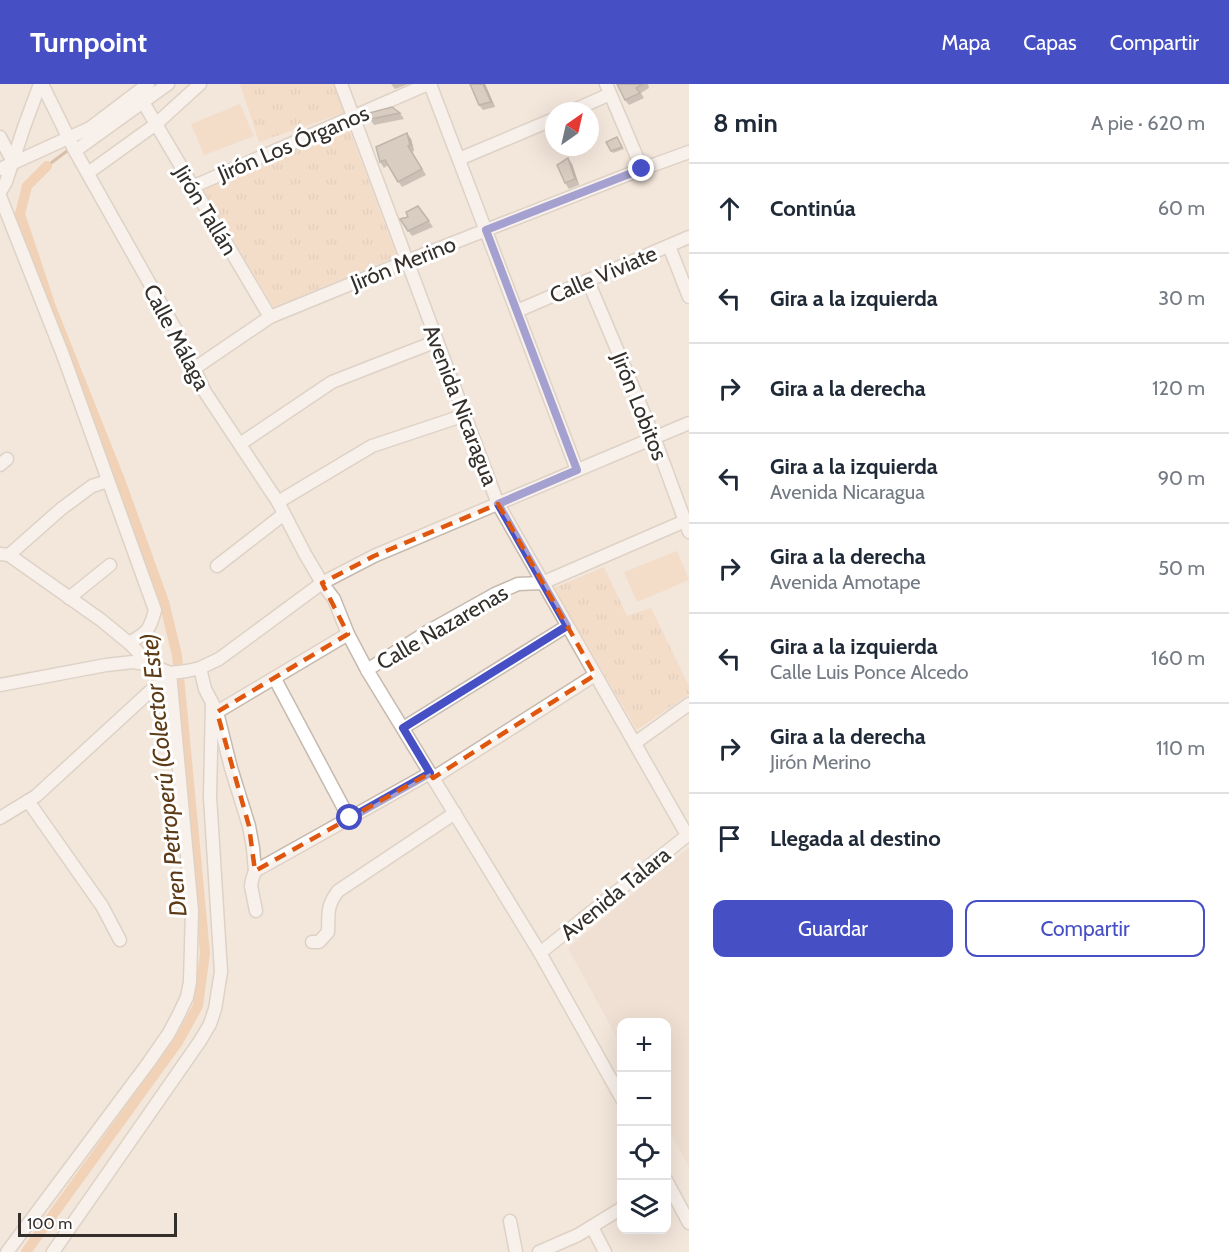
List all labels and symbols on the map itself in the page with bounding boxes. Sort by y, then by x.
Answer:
street label: Jirón Los Órganos [213,99,373,188]
north arrow [545,102,599,156]
route end [628,155,654,181]
street label: Jirón Tallán [168,159,243,260]
street label: Jirón Merino [346,230,460,297]
street label: Calle Viviate [545,240,661,309]
street label: Calle Málaga [137,280,216,395]
street label: Avenida Nicaragua [417,321,504,490]
street label: Jirón Lobitos [605,347,673,464]
street label: Calle Nazarenas [372,579,513,676]
water label: Dren Petroperú (Colector Este) [134,632,193,918]
route start [336,804,362,830]
street label: Avenida Talara [555,841,676,946]
scale bar [18,1210,177,1238]

